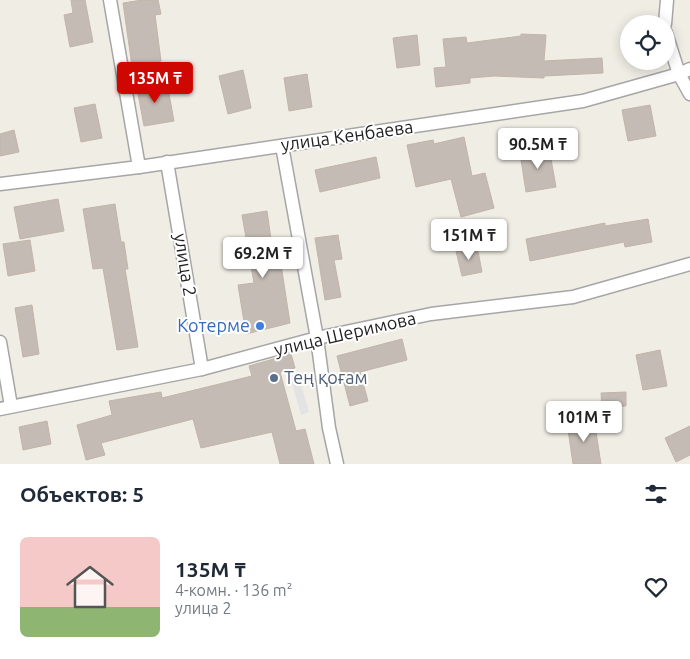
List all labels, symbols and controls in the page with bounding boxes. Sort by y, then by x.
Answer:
map controls [620,15,675,70]
button: locate [620,15,675,70]
pin: 135M ₸ [114,62,196,104]
text: 135M ₸ [128,69,182,87]
street label: улица Кенбаева [279,116,414,154]
pin: 90.5M ₸ [492,128,584,170]
text: 90.5M ₸ [509,135,567,153]
pin: 151M ₸ [428,218,510,261]
text: 151M ₸ [442,226,496,244]
street label: улица 2 [171,232,201,298]
pin: 69.2M ₸ [217,236,309,279]
text: 69.2M ₸ [234,244,292,262]
street label: улица Шеримова [272,307,418,359]
place label: Котерме [177,315,250,335]
marker: Котерме [254,320,266,332]
place label: Тең қоғам [284,367,368,387]
marker: Тең қоғам [268,372,280,384]
pin: 101M ₸ [543,400,625,443]
text: 101M ₸ [557,408,611,426]
icon: filters [642,480,670,508]
text: Объектов: 5 [20,482,144,506]
icon: home [60,557,120,617]
text: 135M ₸ [175,557,246,581]
icon: heart [642,573,670,601]
text: 4-комн. · 136 m² [175,581,292,599]
text: улица 2 [175,599,231,617]

